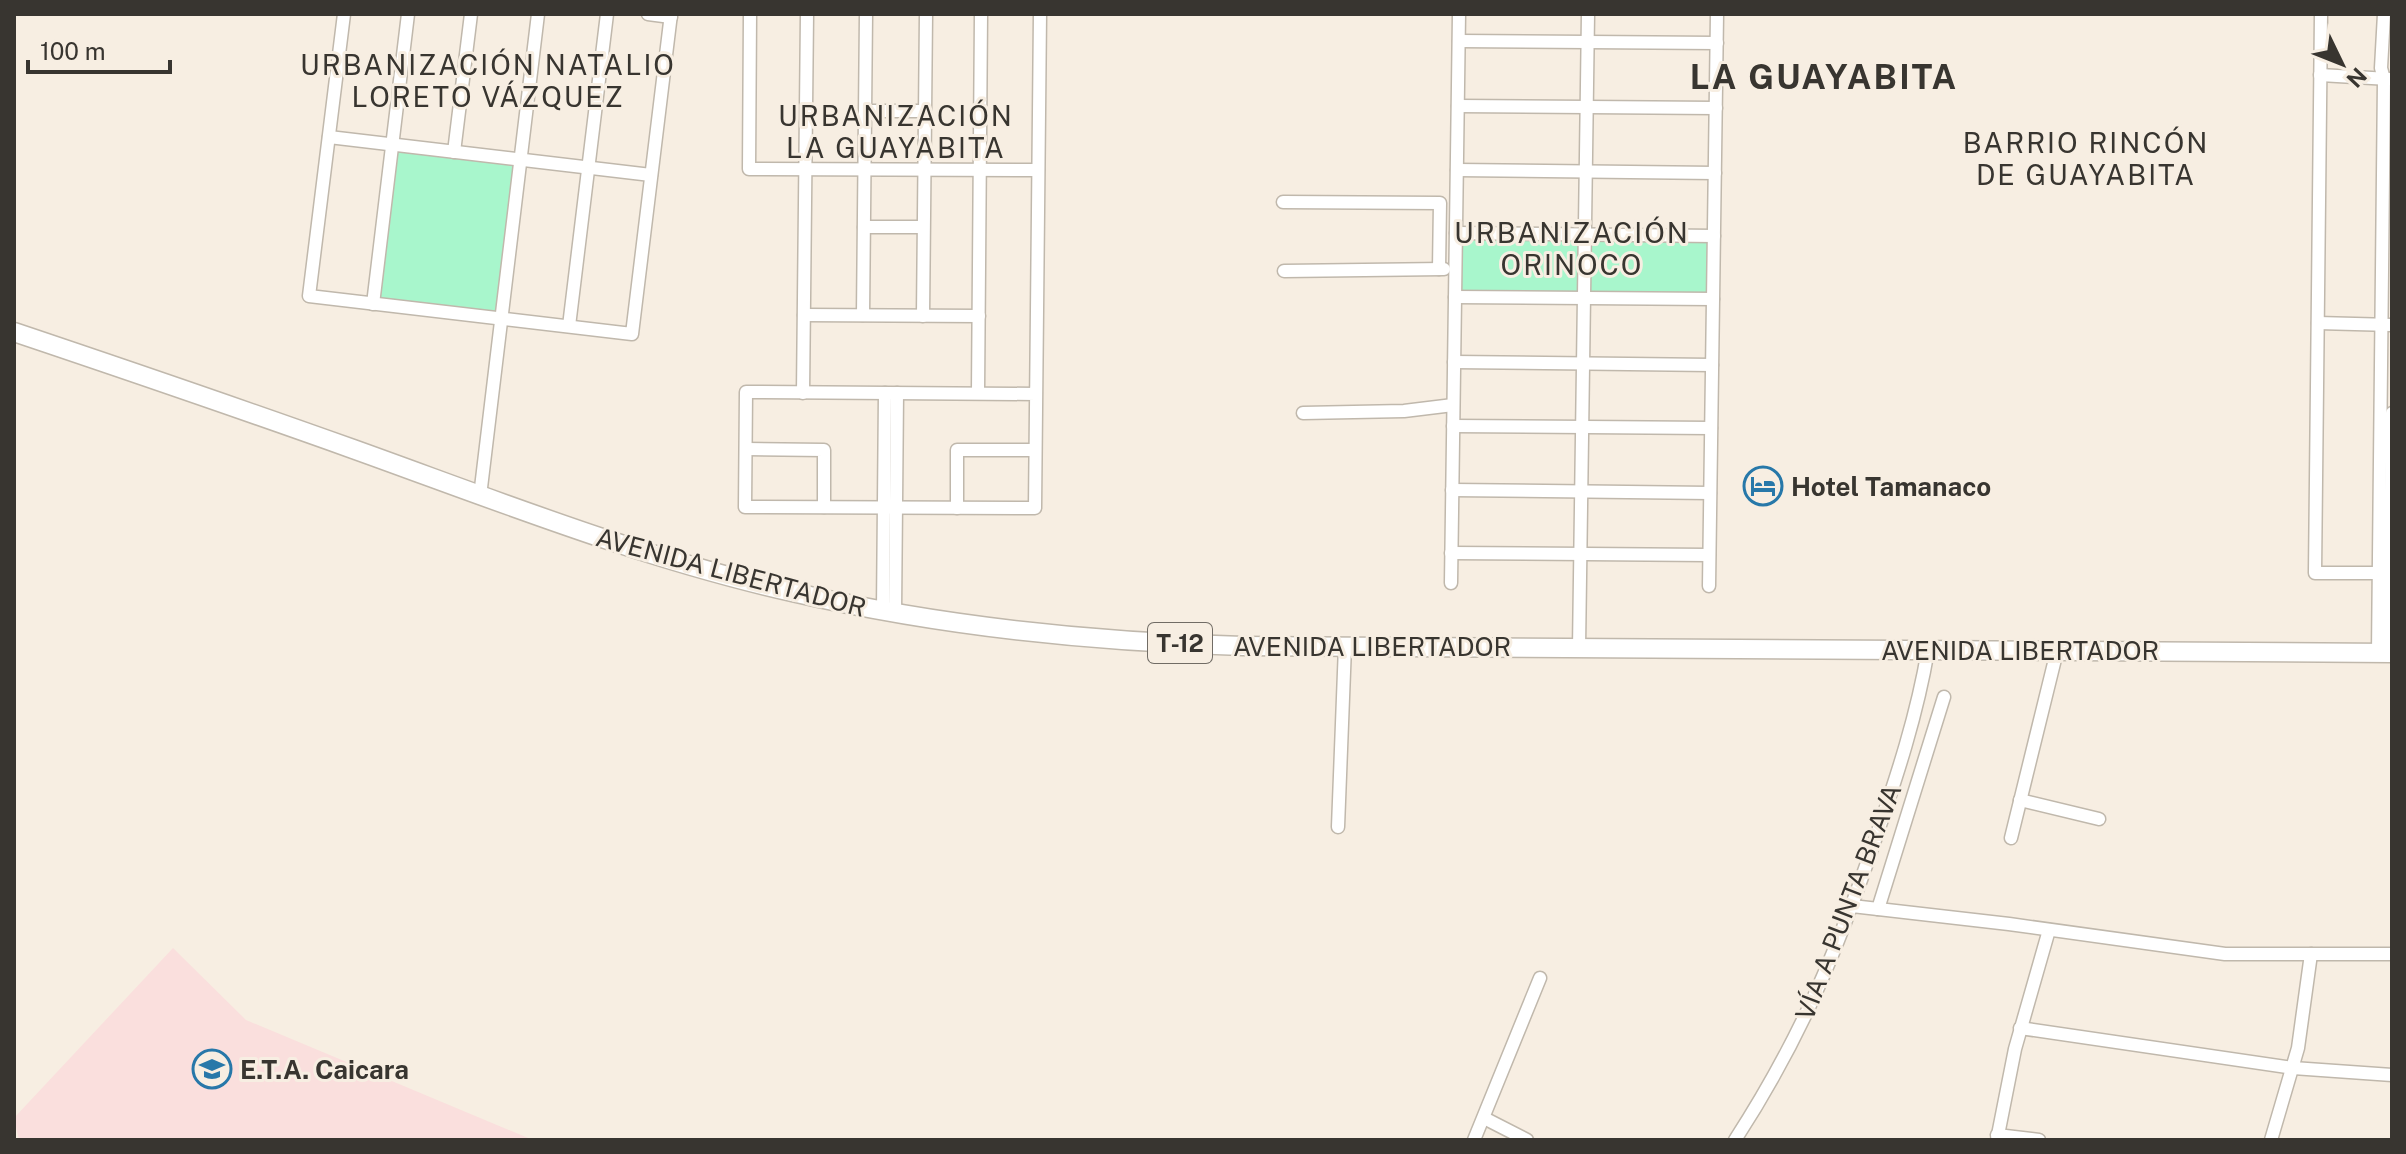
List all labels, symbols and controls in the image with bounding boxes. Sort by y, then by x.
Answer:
scale bar [28,24,170,74]
north arrow [2302,24,2382,104]
text: 100 m [40,37,106,65]
district label: URBANIZACIÓN NATALIO LORETO VÁZQUEZ [300,48,676,113]
district label: LA GUAYABITA [1690,57,1958,97]
text: N [2341,62,2372,93]
district label: URBANIZACIÓN LA GUAYABITA [778,99,1014,164]
district label: BARRIO RINCÓN DE GUAYABITA [1963,126,2209,191]
district label: URBANIZACIÓN ORINOCO [1454,216,1690,281]
hotel icon: Hotel Tamanaco [1742,465,1784,507]
place label: Hotel Tamanaco [1791,471,1991,502]
street label: AVENIDA LIBERTADOR [593,521,869,623]
road number: T-12 [1148,623,1212,663]
street label: AVENIDA LIBERTADOR [1233,631,1511,662]
street label: AVENIDA LIBERTADOR [1881,635,2159,666]
street label: VÍA A PUNTA BRAVA [1789,780,1907,1024]
school or university icon: E.T.A. Caicara [191,1048,233,1090]
place label: E.T.A. Caicara [240,1054,409,1085]

